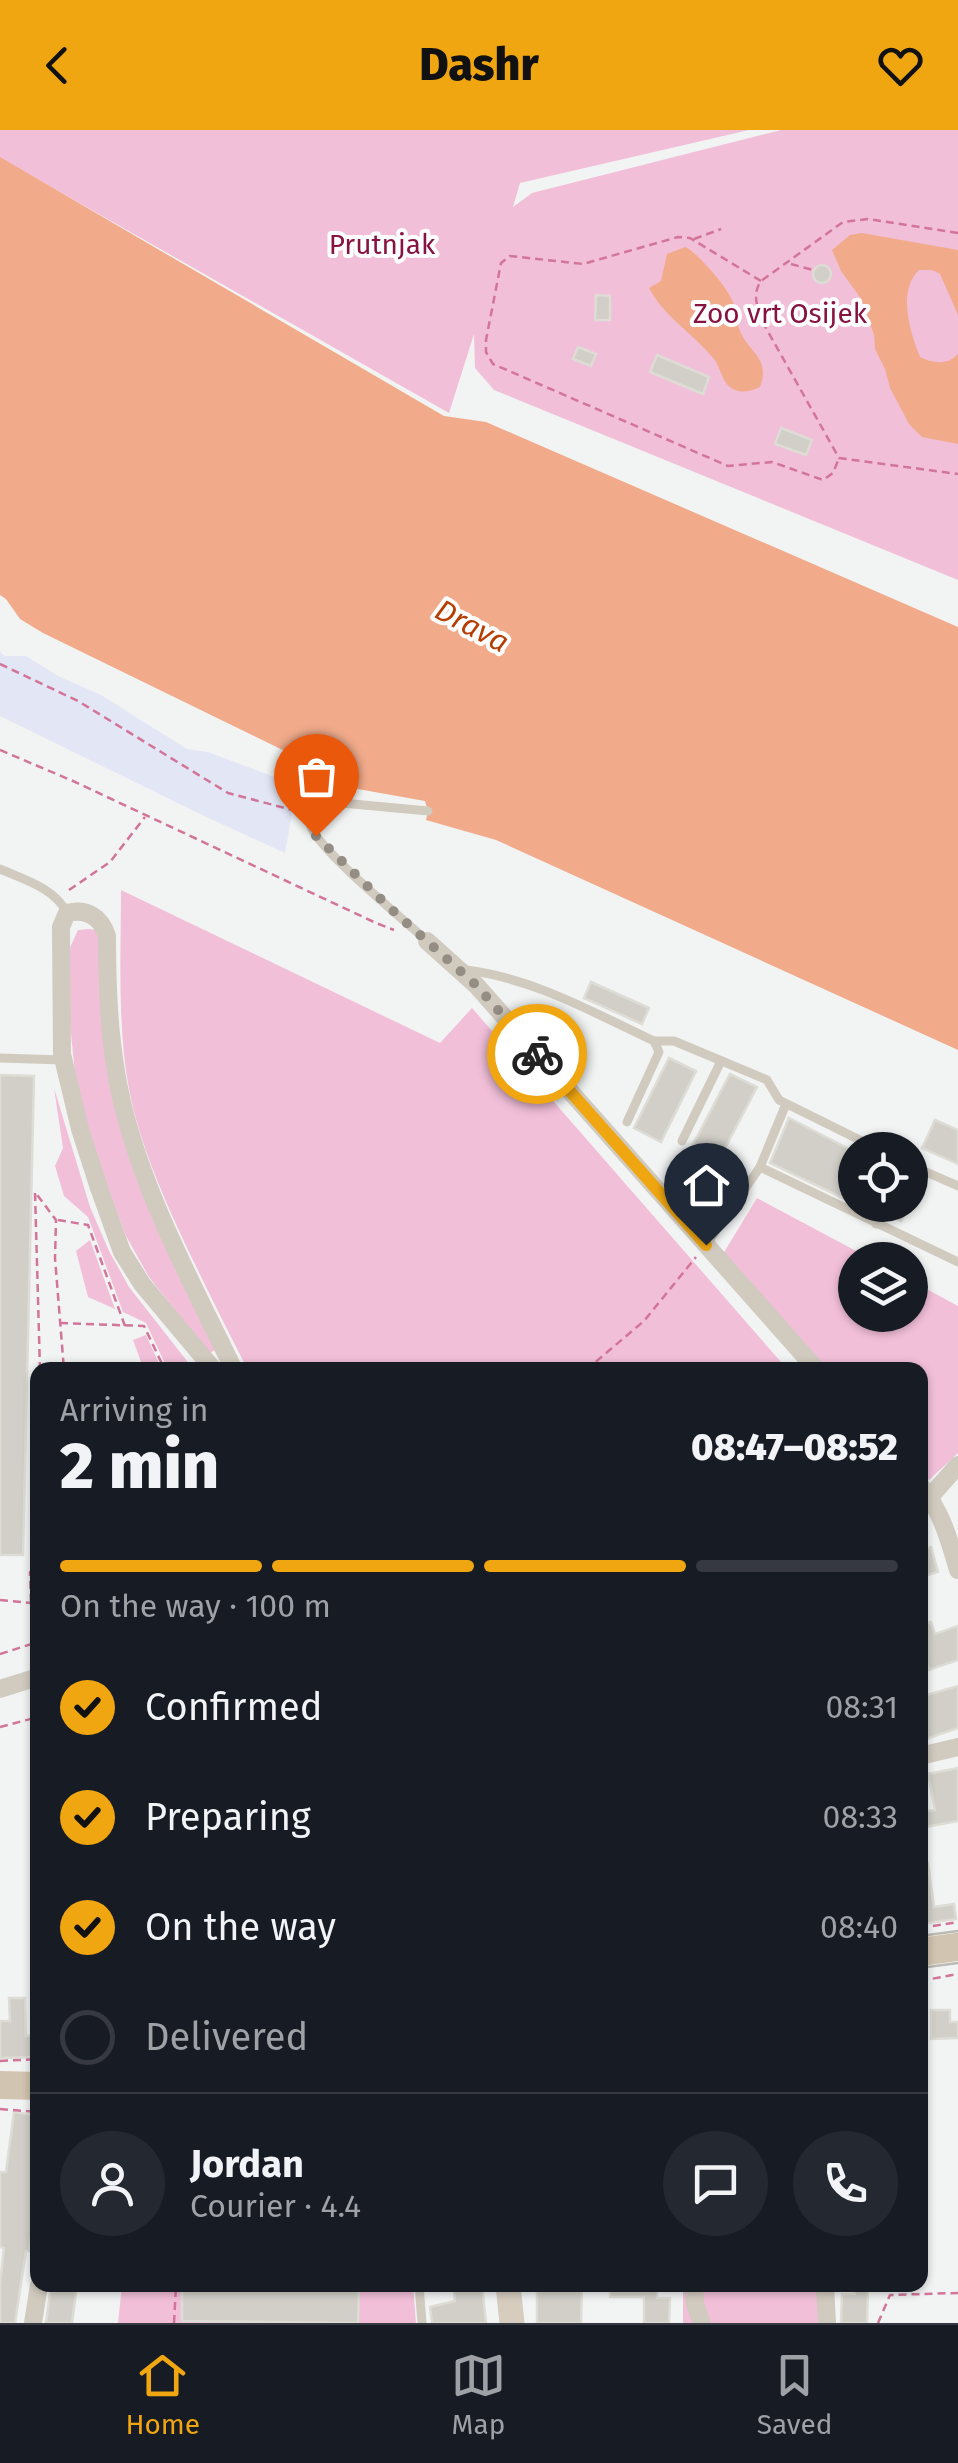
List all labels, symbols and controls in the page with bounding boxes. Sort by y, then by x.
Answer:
icon: back [30,38,85,93]
text: Dashr [419,38,539,92]
icon: heart [873,38,928,93]
park label: Prutnjak [329,228,436,261]
park label: Zoo vrt Osijek [693,297,868,330]
water label: Drava [429,592,515,660]
pin [274,734,359,837]
icon: bag [289,749,344,804]
courier [487,1004,587,1104]
icon: bike [510,1027,565,1082]
map controls [838,1132,928,1332]
button: locate [838,1132,928,1222]
pin [664,1143,749,1246]
icon: home [679,1158,734,1213]
button: layers [838,1242,928,1332]
text: Arriving in [60,1391,208,1429]
text: 08:47–08:52 [691,1424,898,1470]
text: 2 min [60,1427,219,1505]
text: On the way · 100 m [60,1587,331,1625]
icon: check [60,1680,115,1735]
text: Confirmed [145,1684,323,1730]
text: 08:31 [826,1688,898,1726]
icon: check [60,1790,115,1845]
text: Preparing [145,1794,311,1840]
text: 08:33 [823,1798,898,1836]
icon: check [60,1900,115,1955]
text: On the way [145,1904,336,1950]
text: 08:40 [820,1908,898,1946]
text: Delivered [145,2014,308,2060]
button: person [60,2131,165,2236]
button: chat [663,2131,768,2236]
button: phone [793,2131,898,2236]
text: Jordan [190,2141,304,2187]
text: Courier · 4.4 [190,2187,361,2225]
tab: Home [125,2348,200,2441]
tab: Map [451,2348,506,2441]
tab: Saved [757,2348,833,2441]

